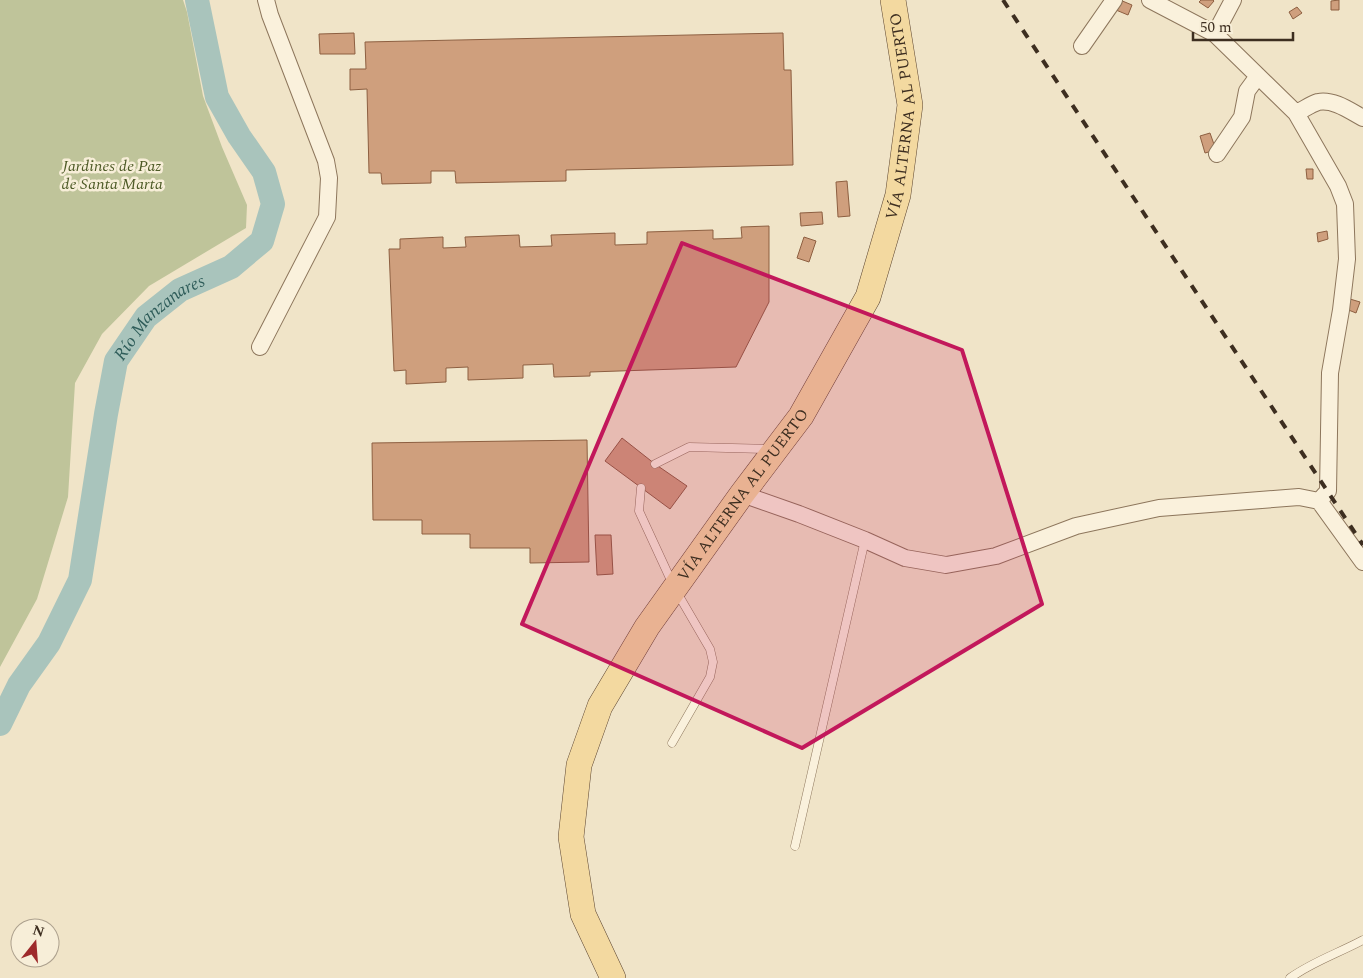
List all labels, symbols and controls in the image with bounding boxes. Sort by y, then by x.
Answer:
scale bar [1193,10,1293,42]
street label: VÍA ALTERNA AL PUERTO [879,11,922,223]
text: 50 m [1200,16,1232,39]
park label: Jardines de Paz de Santa Marta [61,154,163,196]
water label: Río Manzanares [107,267,210,366]
street label: VÍA ALTERNA AL PUERTO [671,404,815,586]
north arrow [10,918,60,968]
text: N [30,919,47,943]

